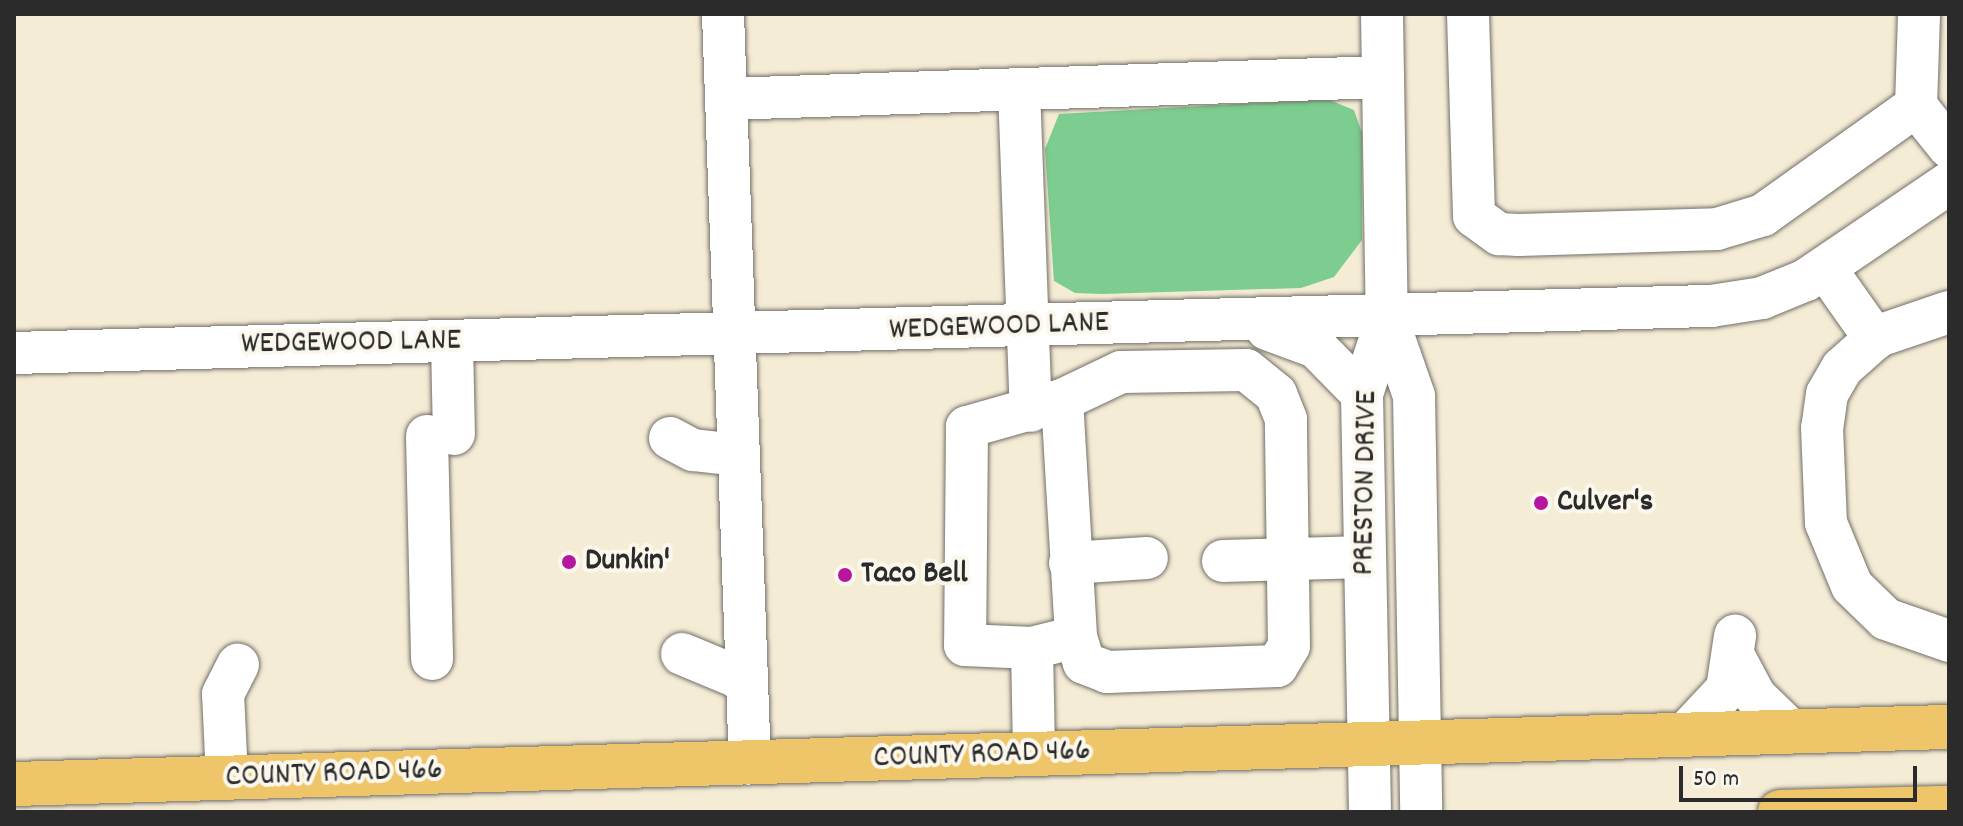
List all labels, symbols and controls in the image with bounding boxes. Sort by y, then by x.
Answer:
street label: WEDGEWOOD LANE [888,305,1110,351]
street label: WEDGEWOOD LANE [241,323,461,365]
street label: PRESTON DRIVE [1346,390,1388,576]
place label: Culver's [1557,484,1653,522]
marker: Culver's [1532,494,1550,512]
place label: Dunkin' [585,543,670,581]
marker: Dunkin' [560,553,578,571]
place label: Taco Bell [861,556,968,594]
marker: Taco Bell [836,566,854,584]
street label: COUNTY ROAD 466 [873,733,1091,779]
scale bar [1683,750,1921,800]
street label: COUNTY ROAD 466 [225,752,443,798]
text: 50 m [1693,763,1739,797]

